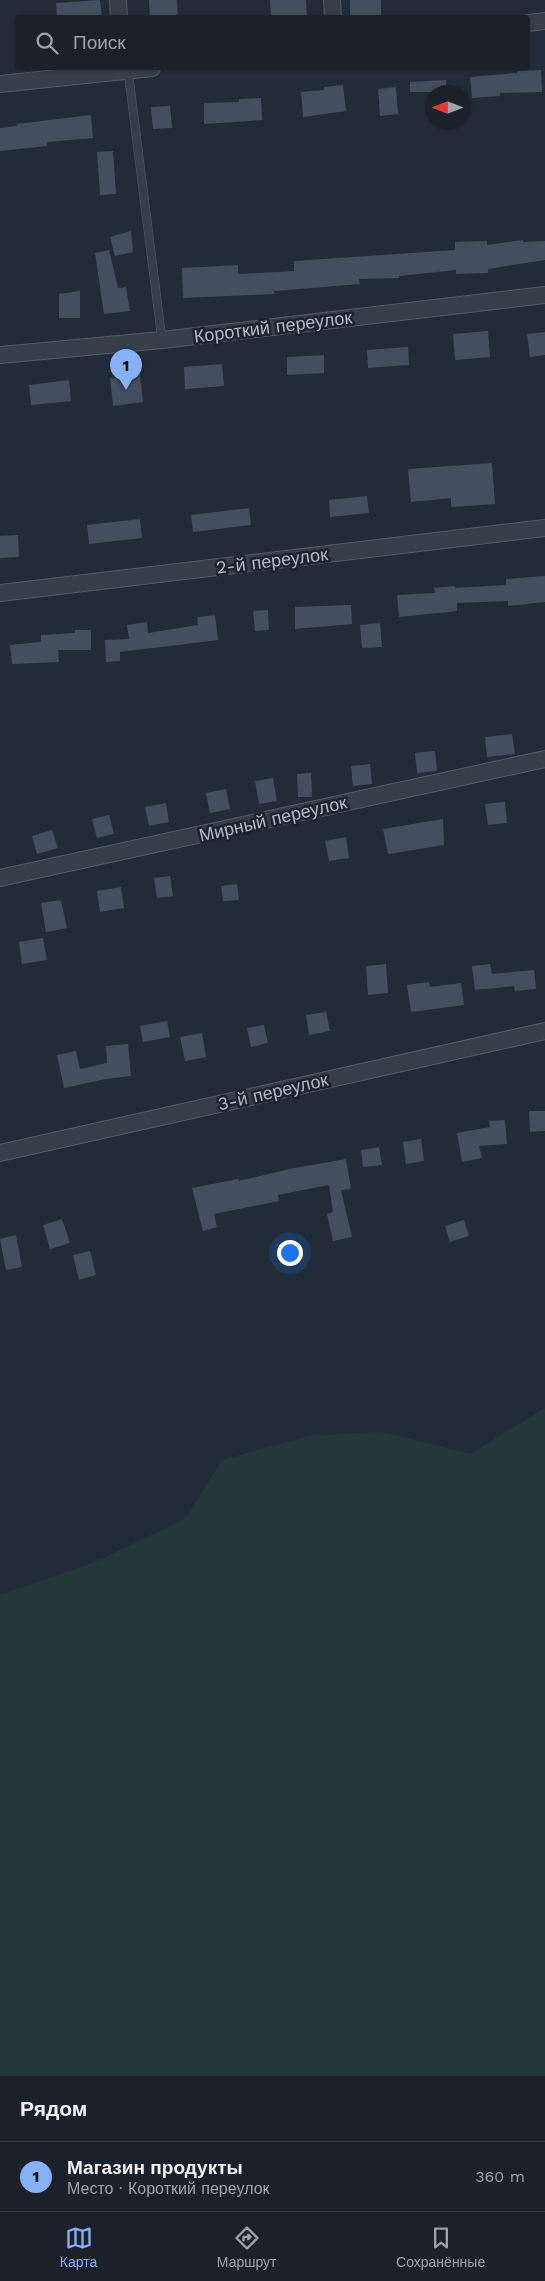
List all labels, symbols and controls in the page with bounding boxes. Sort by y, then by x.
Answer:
search box [15,15,530,70]
icon: search [33,29,61,57]
text: Поиск [73,31,126,54]
north arrow [425,85,470,130]
street label: Короткий переулок [193,306,353,347]
pin: 1 [110,349,142,390]
street label: 2-й переулок [215,543,329,578]
street label: Мирный переулок [197,791,349,846]
street label: 3-й переулок [216,1069,330,1114]
your location [277,1240,303,1266]
text: Рядом [20,2096,87,2121]
text: Магазин продукты [67,2156,243,2179]
text: 1 [33,2167,39,2186]
text: 360 m [475,2167,525,2186]
text: Место · Короткий переулок [67,2179,270,2198]
tab: Карта [60,2224,97,2270]
tab: Маршрут [217,2224,276,2270]
tab: Сохранённые [396,2224,485,2270]

